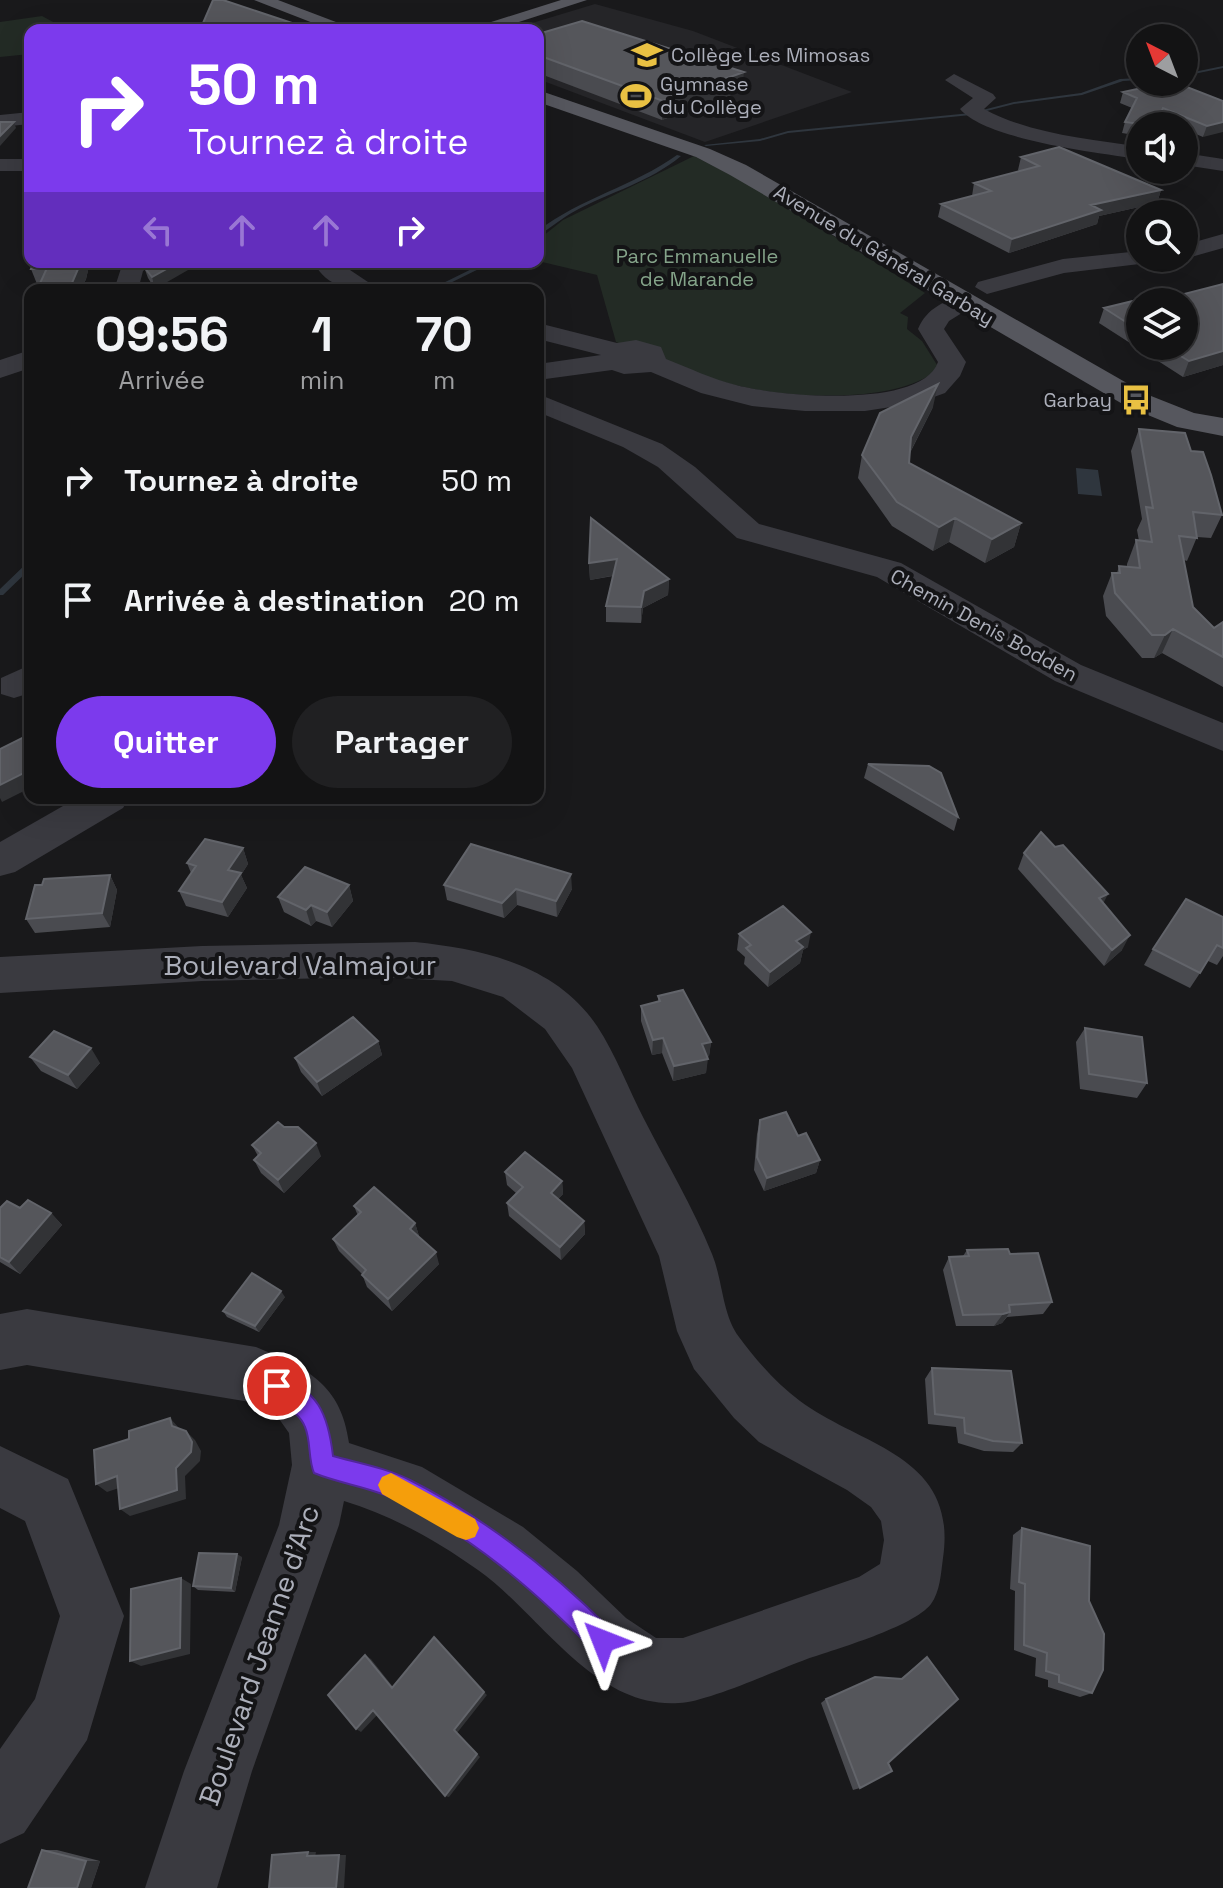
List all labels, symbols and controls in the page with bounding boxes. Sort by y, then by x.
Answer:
north arrow [1126,24,1198,96]
map controls [1126,24,1198,360]
school or university icon: Collège Les Mimosas [630,38,664,72]
place label: Collège Les Mimosas [671,42,870,68]
text: 50 m [188,49,320,120]
icon: right [56,56,160,160]
place label: Gymnase du Collège [660,71,762,120]
sports icon: Gymnase du Collège [619,79,653,113]
button: sound [1126,112,1198,184]
text: Tournez à droite [188,119,469,165]
street label: Avenue du Général Garbay [769,179,999,331]
button: search [1126,200,1198,272]
icon: left [136,208,180,252]
icon: ahead [220,208,264,252]
icon: ahead [304,208,348,252]
icon: right [388,208,432,252]
park label: Parc Emmanuelle de Marande [616,243,778,292]
button: layers [1126,288,1198,360]
text: 09:56 [95,304,229,365]
text: 1 [311,304,333,365]
text: 70 [415,304,473,365]
text: Arrivée [119,363,205,397]
text: min [300,363,344,397]
text: m [433,363,455,397]
bus stop icon: Garbay [1119,383,1153,417]
place label: Garbay [1043,387,1112,413]
icon: right [56,458,100,502]
text: Tournez à droite [124,461,358,500]
text: 50 m [441,461,512,500]
street label: Chemin Denis Bodden [886,563,1082,687]
icon: arrive [56,578,100,622]
text: Arrivée à destination [124,581,425,620]
text: 20 m [449,581,520,620]
button: Quitter [56,696,276,788]
button: Partager [292,696,512,788]
street label: Boulevard Valmajour [164,947,436,983]
pin [243,1352,311,1420]
icon: arrive [255,1364,299,1408]
street label: Boulevard Jeanne d'Arc [191,1500,327,1810]
position arrow [561,1599,645,1683]

